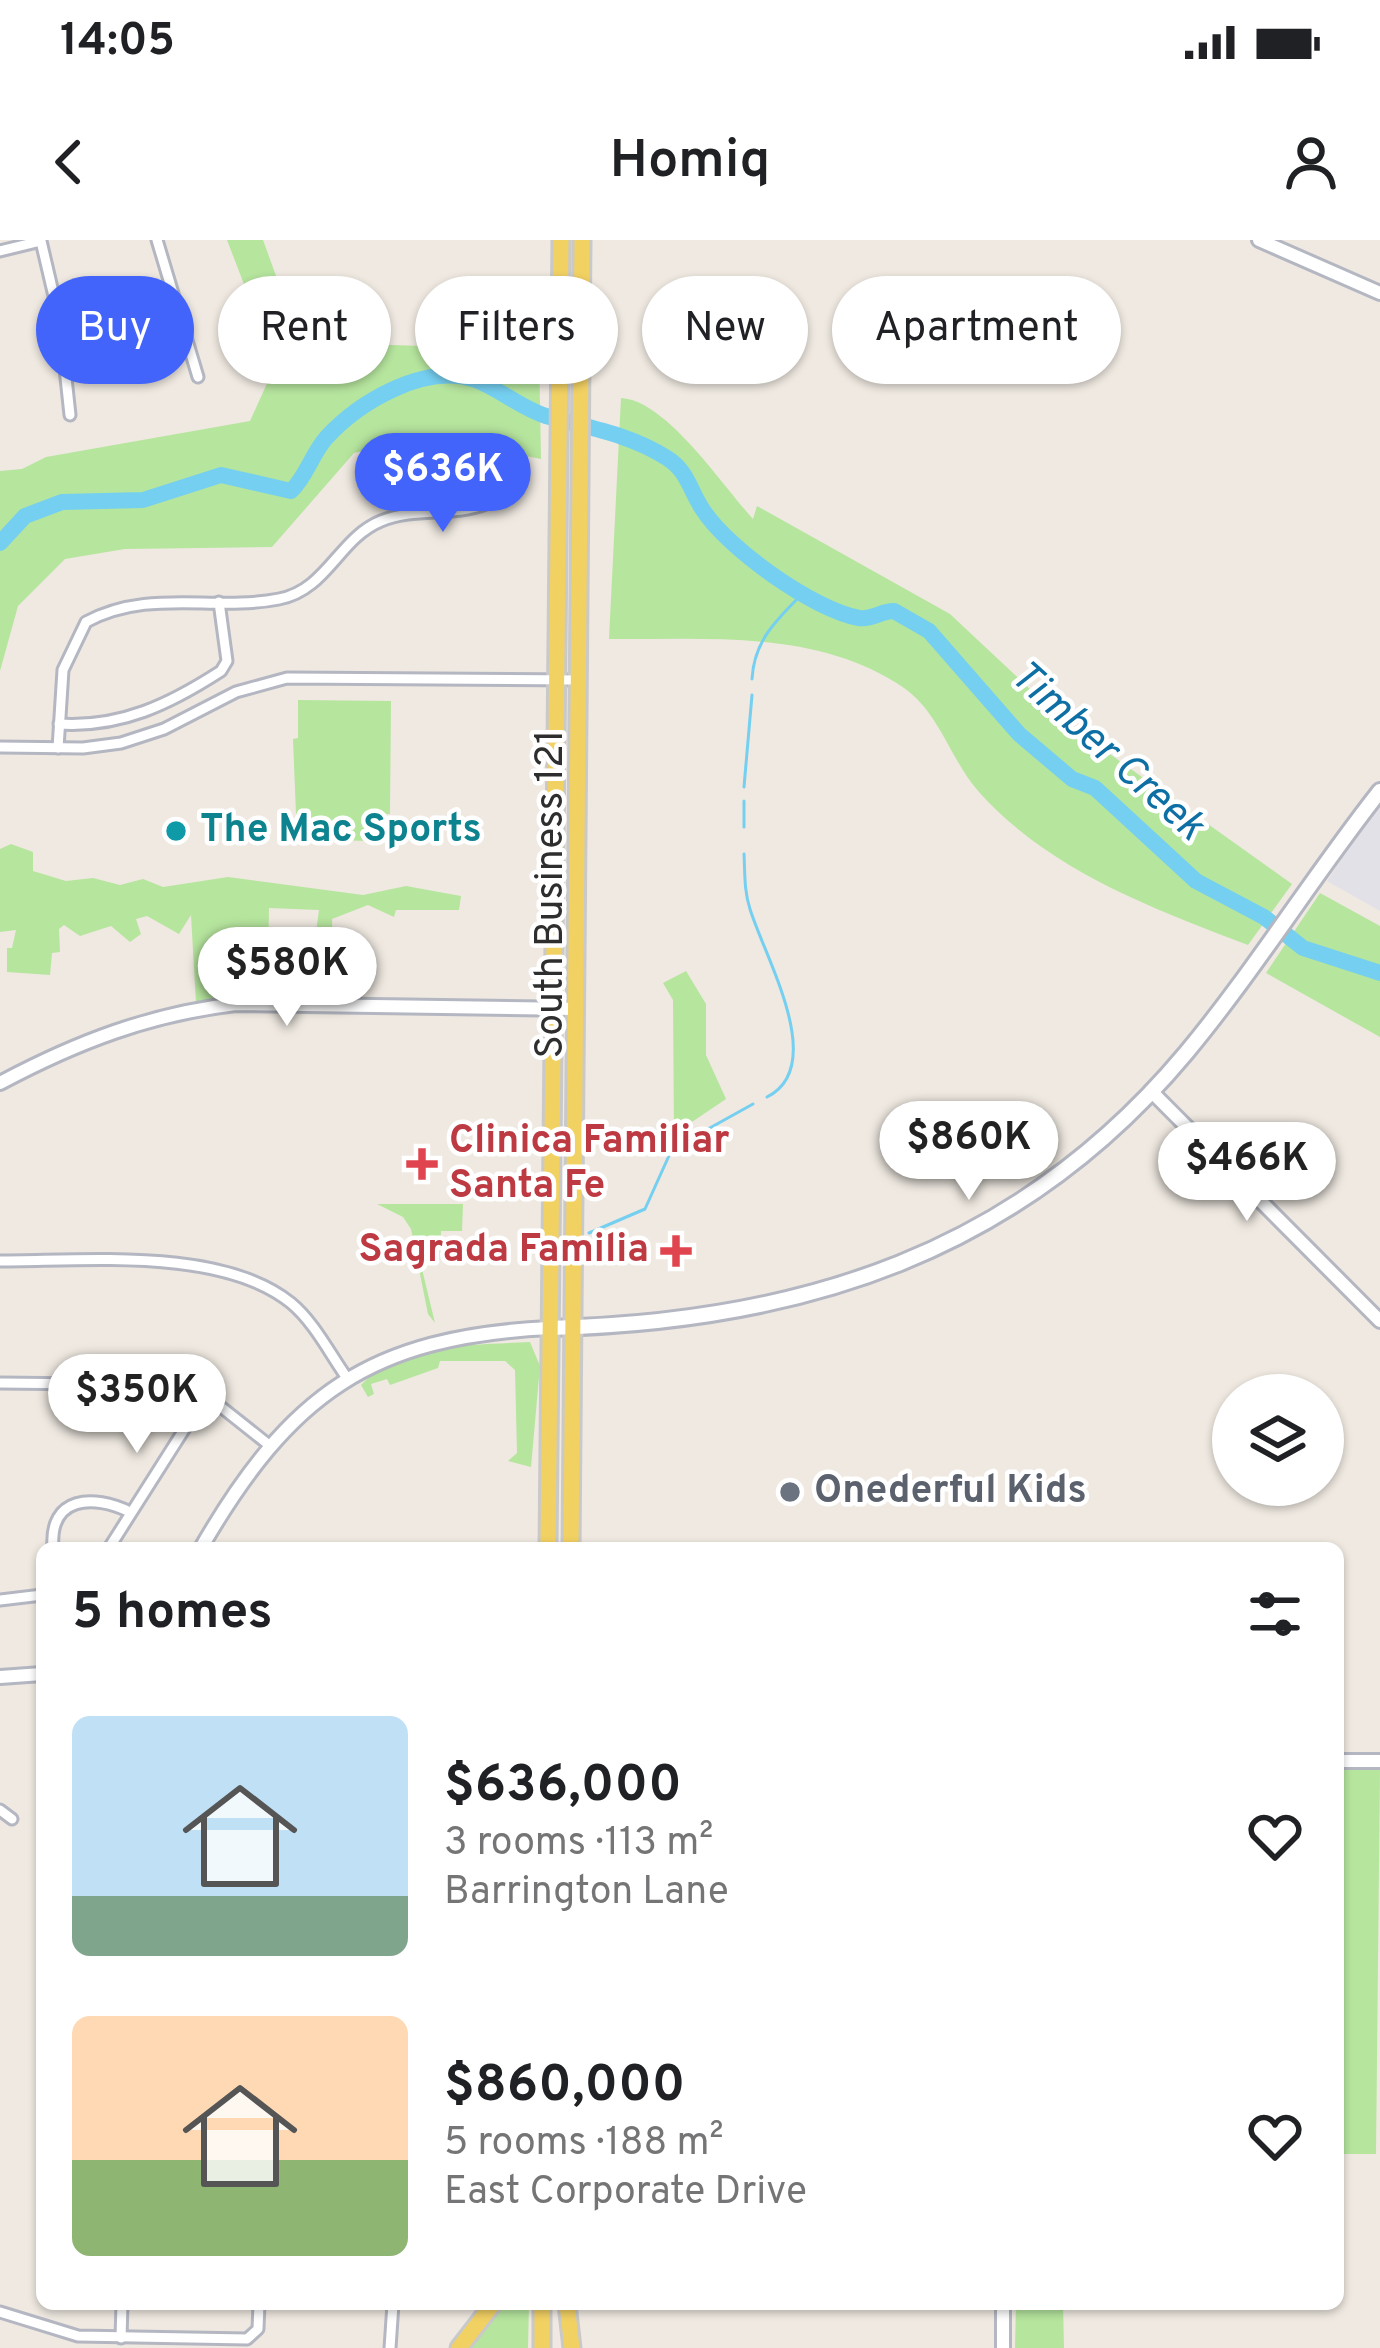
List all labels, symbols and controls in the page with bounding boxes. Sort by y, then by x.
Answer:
text: 14:05 [60,14,175,71]
text: Homiq [609,128,771,197]
icon: back [36,129,102,195]
icon: person [1278,129,1344,195]
chip: Buy [36,276,194,384]
chip: Rent [218,276,391,384]
chip: Filters [415,276,618,384]
chip: New [642,276,808,384]
chip: Apartment [832,276,1121,384]
pin: $636K [359,433,527,535]
text: $636K [382,447,504,496]
water label: Timber Creek [997,651,1215,854]
street label: South Business 121 [528,729,577,1059]
place label: The Mac Sports [200,807,482,856]
marker: The Mac Sports [163,818,189,844]
pin: $580K [203,927,371,1029]
text: $580K [225,941,349,990]
pin: $860K [885,1101,1053,1203]
text: $860K [906,1115,1032,1164]
place label: Clinica Familiar Santa Fe [449,1118,730,1212]
pin: $466K [1163,1122,1331,1224]
text: $466K [1185,1136,1309,1185]
marker: Clinica Familiar Santa Fe [406,1148,438,1180]
place label: Sagrada Familia [359,1227,649,1276]
marker: Sagrada Familia [660,1235,692,1267]
pin: $350K [53,1354,221,1456]
text: $350K [75,1368,199,1417]
map controls [1212,1374,1344,1506]
button: layers [1212,1374,1344,1506]
place label: Onederful Kids [814,1468,1087,1517]
marker: Onederful Kids [777,1479,803,1505]
icon: filters [1242,1581,1308,1647]
text: 5 homes [72,1582,273,1647]
text: $636,000 [444,1755,682,1820]
icon: home [168,1764,312,1908]
icon: heart [1242,1803,1308,1869]
text: 3 rooms · 113 m² [444,1820,713,1869]
text: Barrington Lane [444,1869,729,1918]
text: $860,000 [444,2055,685,2120]
icon: home [168,2064,312,2208]
icon: heart [1242,2103,1308,2169]
text: 5 rooms · 188 m² [444,2120,724,2169]
text: East Corporate Drive [444,2169,807,2218]

